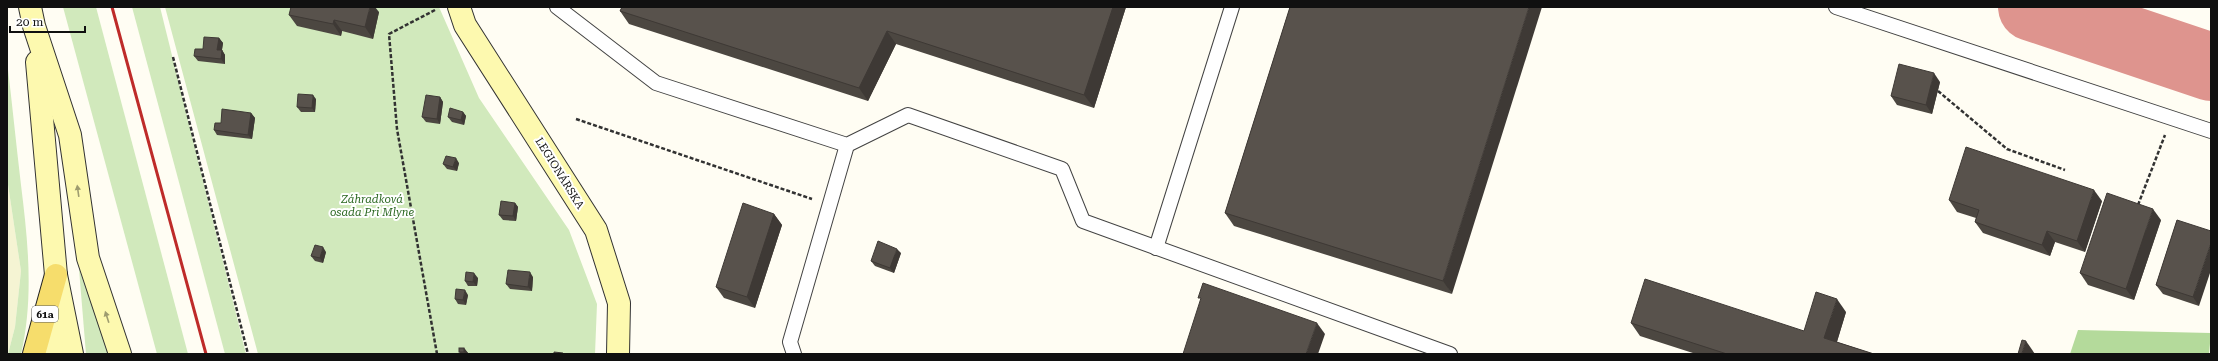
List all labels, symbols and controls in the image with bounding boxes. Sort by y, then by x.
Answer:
scale bar [10,8,85,34]
text: 20 m [16,15,43,29]
street label: LEGIONÁRSKA [532,135,588,212]
one-way arrow [75,185,81,197]
park label: Záhradková osada Pri Mlyne [330,193,415,219]
road number: 61a [32,306,58,322]
one-way arrow [104,311,110,323]

